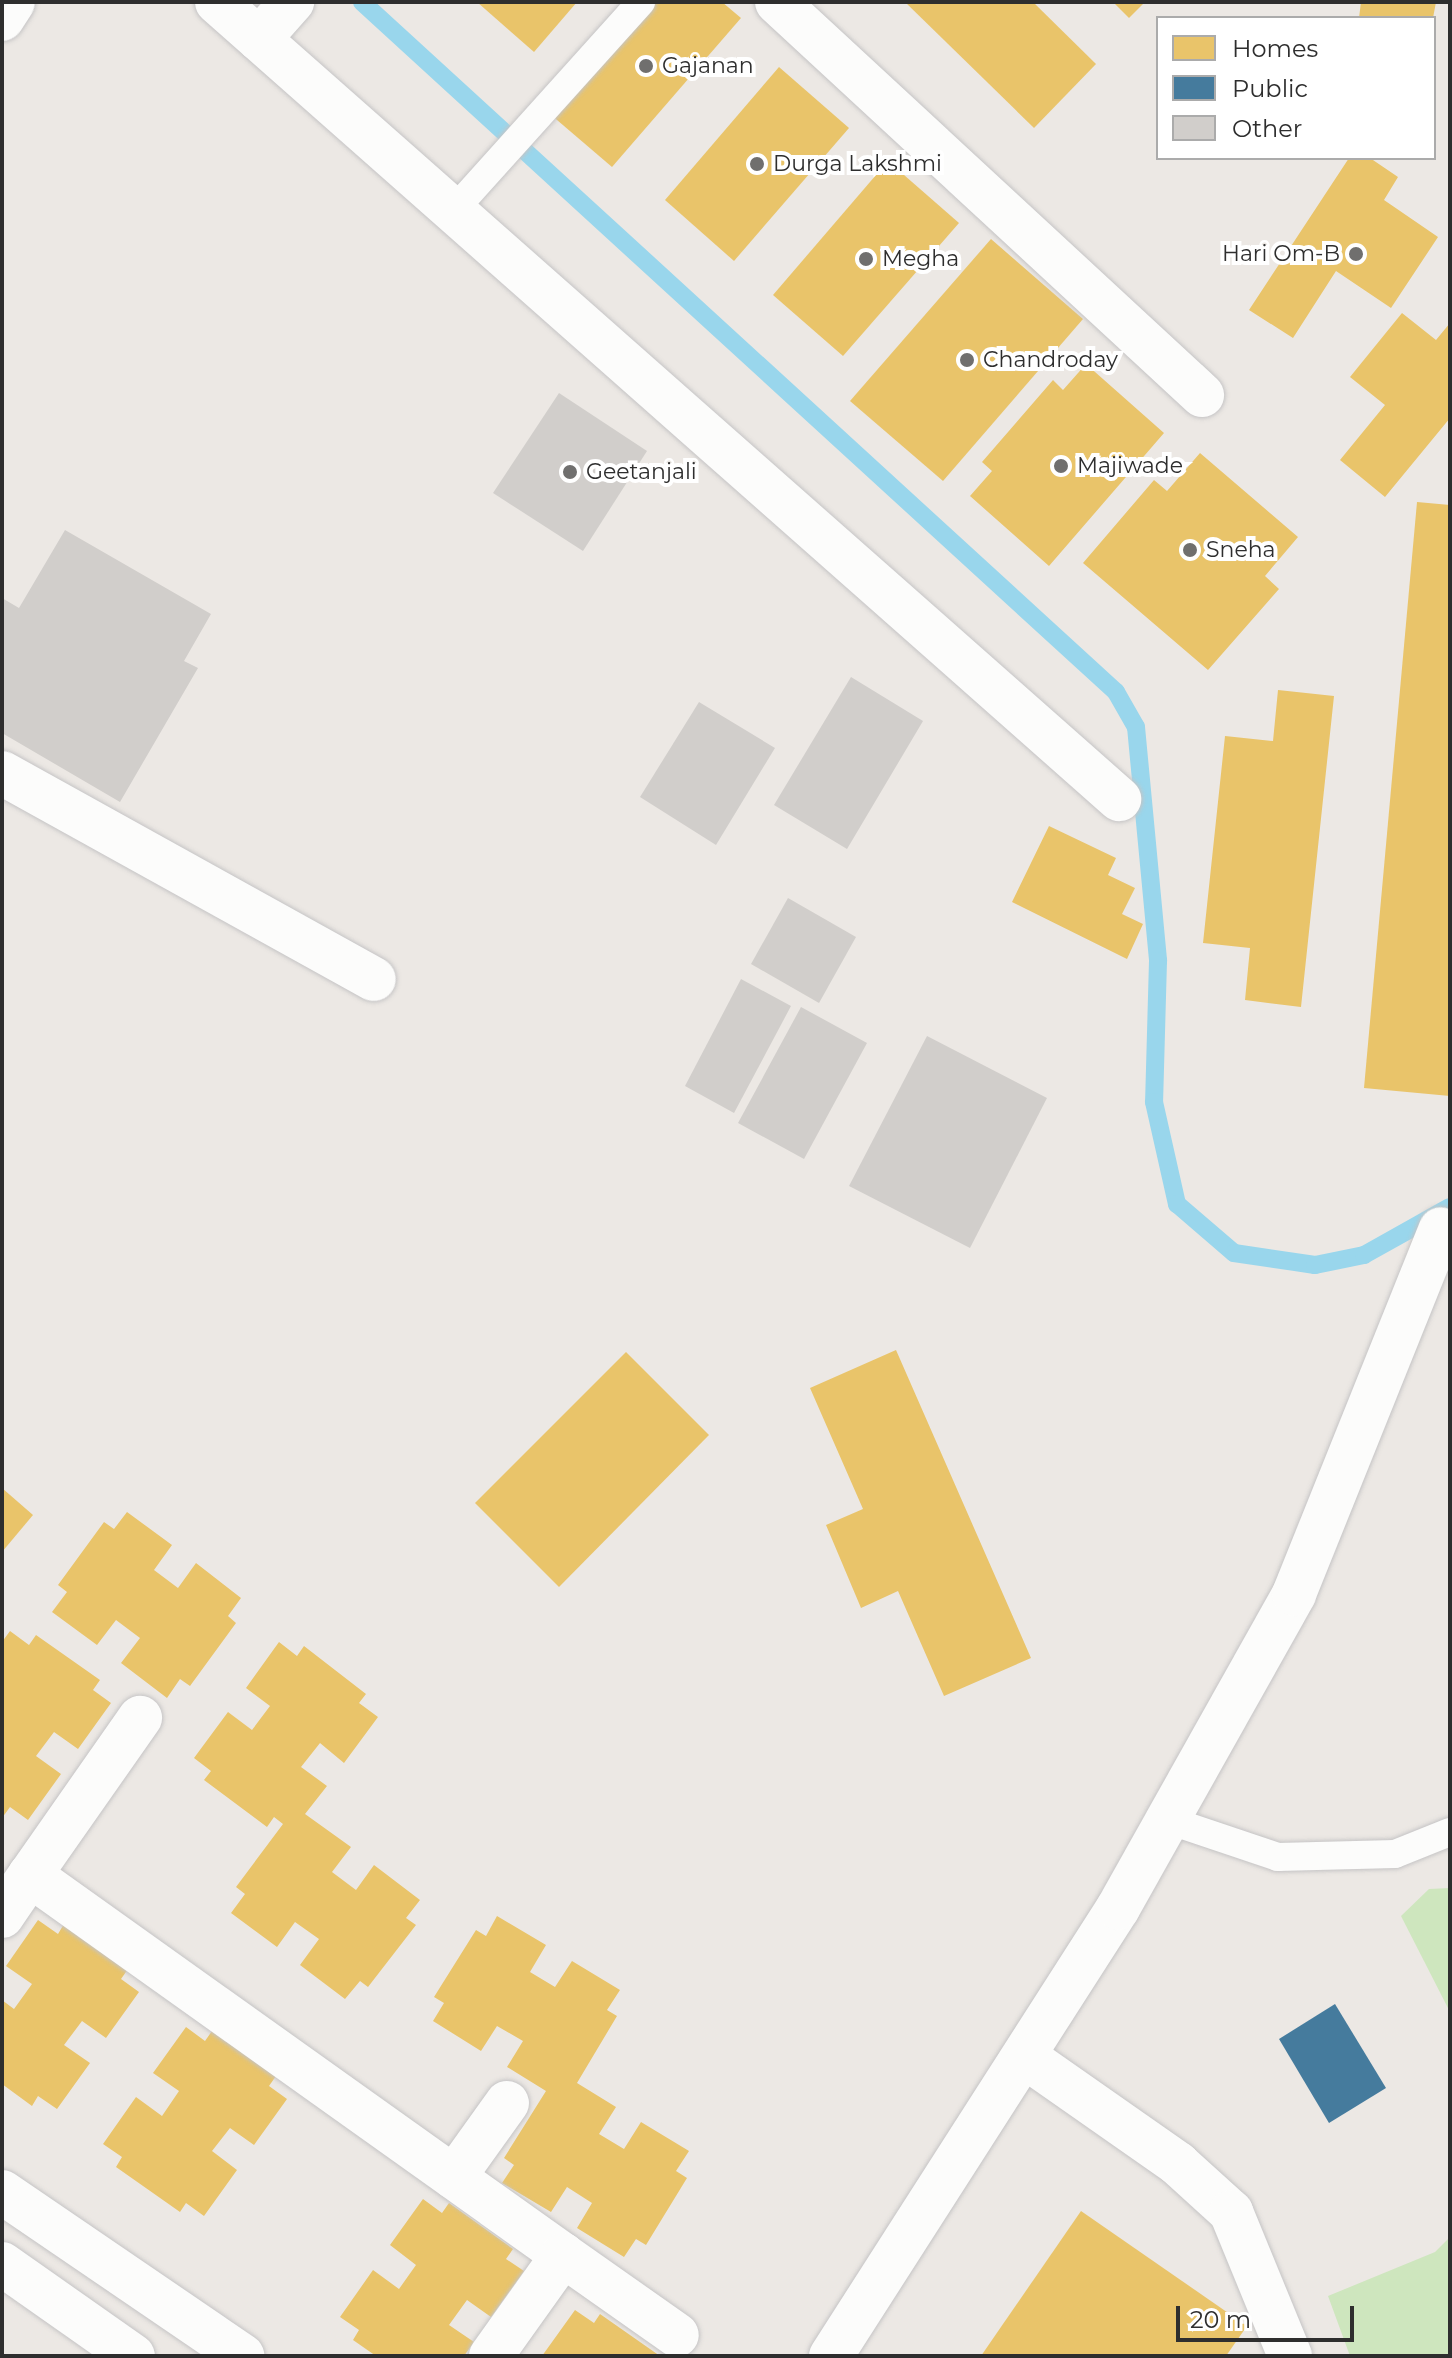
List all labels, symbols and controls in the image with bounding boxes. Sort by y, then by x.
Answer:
legend [1156,16,1436,160]
text: Homes [1232,34,1318,63]
place label: Gajanan [662,53,754,79]
marker: Gajanan [637,57,655,75]
text: Public [1232,74,1308,103]
text: Other [1232,114,1302,143]
place label: Durga Lakshmi [773,151,942,177]
marker: Durga Lakshmi [748,155,766,173]
place label: Hari Om-B [1222,241,1340,267]
marker: Hari Om-B [1347,245,1365,263]
place label: Megha [882,246,959,272]
marker: Megha [857,250,875,268]
place label: Chandroday [983,347,1118,373]
marker: Chandroday [958,351,976,369]
place label: Majiwade [1077,453,1183,479]
marker: Majiwade [1052,457,1070,475]
place label: Geetanjali [586,459,697,485]
marker: Geetanjali [561,463,579,481]
place label: Sneha [1206,537,1276,563]
marker: Sneha [1181,541,1199,559]
scale bar [1180,2290,1358,2340]
text: 20 m [1190,2305,1251,2334]

